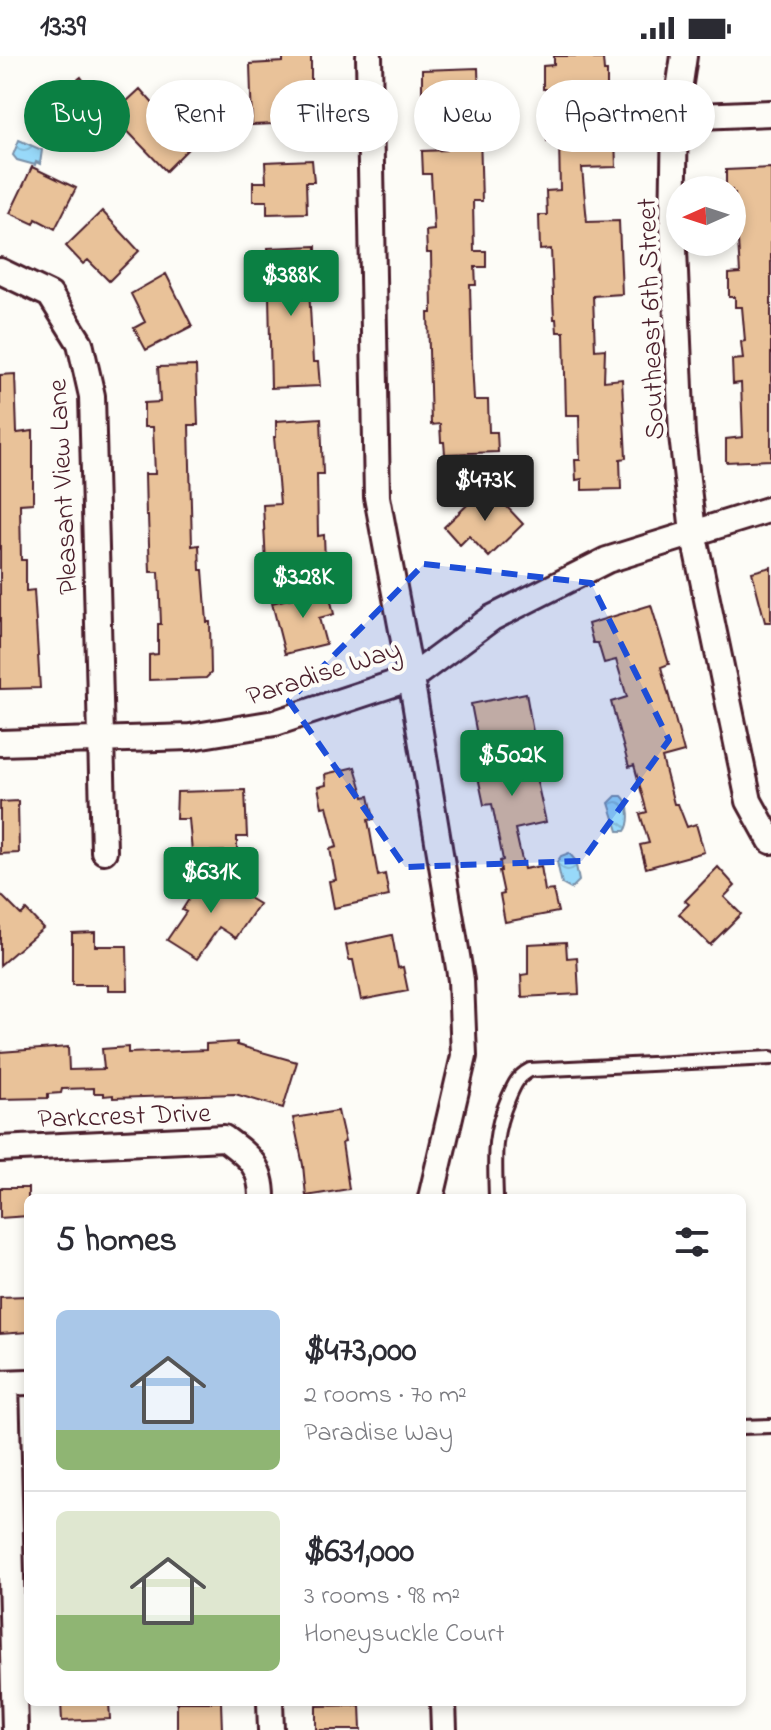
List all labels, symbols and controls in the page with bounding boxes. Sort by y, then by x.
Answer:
text: 13:39 [40,6,86,50]
chip: Buy [24,80,130,152]
chip: Rent [146,80,254,152]
chip: Filters [270,80,398,152]
chip: New [414,80,520,152]
chip: Apartment [536,80,715,152]
north arrow [666,176,746,256]
map controls [666,176,746,256]
street label: Southeast 6th Street [628,197,677,441]
pin: $388K [235,250,347,318]
text: $388K [262,257,320,295]
street label: Pleasant View Lane [38,378,91,596]
pin: $473K [429,455,541,523]
text: $473K [455,462,515,500]
pin: $328K [247,552,359,620]
text: $328K [272,559,334,597]
street label: Paradise Way [241,630,407,719]
pin: $502K [456,730,568,798]
text: $502K [478,737,546,775]
pin: $631K [155,847,267,915]
text: $631K [182,854,240,892]
street label: Parkcrest Drive [37,1094,212,1141]
text: 5 homes [56,1217,177,1267]
icon: filters [670,1220,714,1264]
text: $473,000 [304,1327,417,1377]
icon: home [120,1342,216,1438]
text: 2 rooms · 70 m² [304,1377,467,1415]
text: Paradise Way [304,1415,453,1453]
text: $631,000 [304,1528,414,1578]
icon: home [120,1543,216,1639]
text: 3 rooms · 98 m² [304,1578,460,1616]
text: Honeysuckle Court [304,1616,504,1654]

